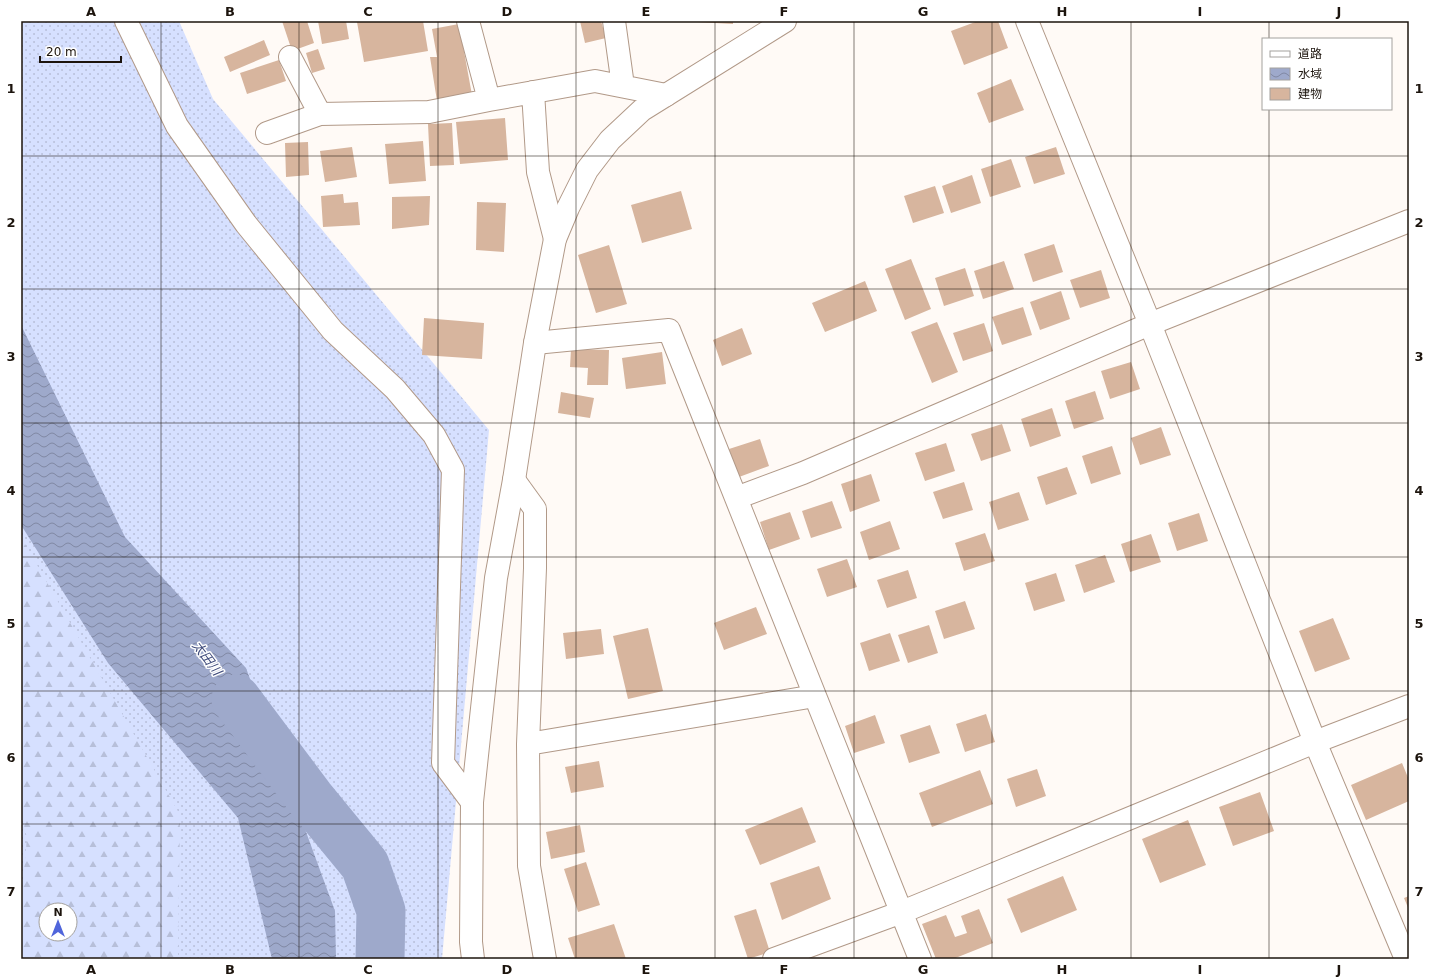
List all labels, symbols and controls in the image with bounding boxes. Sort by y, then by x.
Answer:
text: A [86,4,96,19]
text: B [225,4,235,19]
text: C [363,4,373,19]
text: D [502,4,513,19]
text: E [642,4,650,19]
text: F [780,4,788,19]
text: G [918,4,928,19]
text: H [1057,4,1067,19]
text: I [1198,4,1202,19]
text: J [1336,4,1341,19]
scale bar [40,38,121,64]
legend [1262,38,1392,110]
text: 20 m [46,45,77,59]
text: 道路 [1298,47,1322,61]
text: 水域 [1298,67,1322,81]
text: 1 [6,81,16,96]
text: 1 [1414,81,1424,96]
text: 建物 [1298,87,1322,101]
text: 2 [6,215,16,230]
text: 2 [1414,215,1424,230]
text: 3 [6,349,16,364]
text: 3 [1414,349,1424,364]
text: 4 [6,483,16,498]
text: 4 [1414,483,1424,498]
text: 5 [6,616,16,631]
text: 5 [1414,616,1424,631]
water label: 太田川 [189,638,226,680]
text: 6 [6,750,16,765]
text: 6 [1414,750,1424,765]
text: 7 [6,884,16,899]
text: 7 [1414,884,1424,899]
north arrow [38,902,78,942]
text: N [53,906,63,919]
text: A [86,962,96,977]
text: B [225,962,235,977]
text: C [363,962,373,977]
text: D [502,962,513,977]
text: E [642,962,650,977]
text: F [780,962,788,977]
text: G [918,962,928,977]
text: H [1057,962,1067,977]
text: I [1198,962,1202,977]
text: J [1336,962,1341,977]

